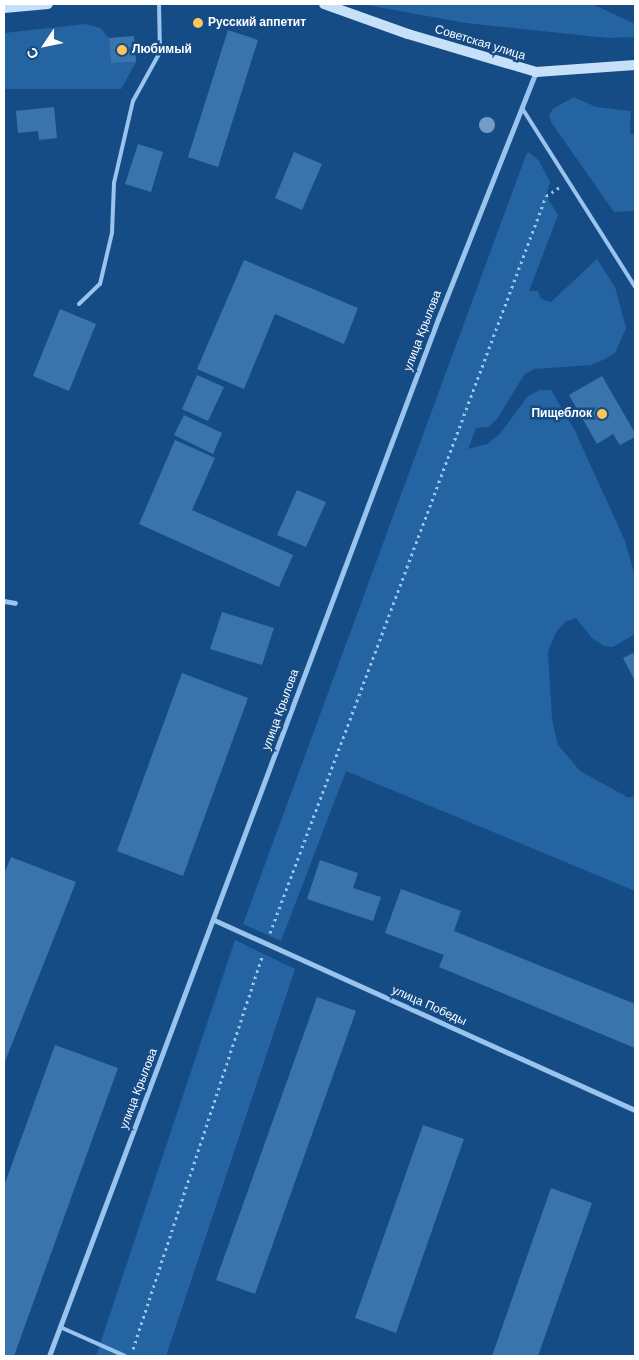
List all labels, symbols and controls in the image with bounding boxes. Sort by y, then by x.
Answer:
place label: Русский аппетит [208,16,306,30]
marker: Русский аппетит [192,17,204,29]
north arrow [20,20,70,70]
street label: Советская улица [433,22,527,64]
place label: Любимый [132,43,192,57]
text: С [22,44,43,63]
marker: Любимый [116,44,128,56]
street label: улица Крылова [401,289,445,373]
place label: Пищеблок [531,407,592,421]
marker: Пищеблок [596,408,608,420]
street label: улица Крылова [260,668,302,752]
street label: улица Победы [389,983,469,1029]
street label: улица Крылова [117,1047,161,1131]

